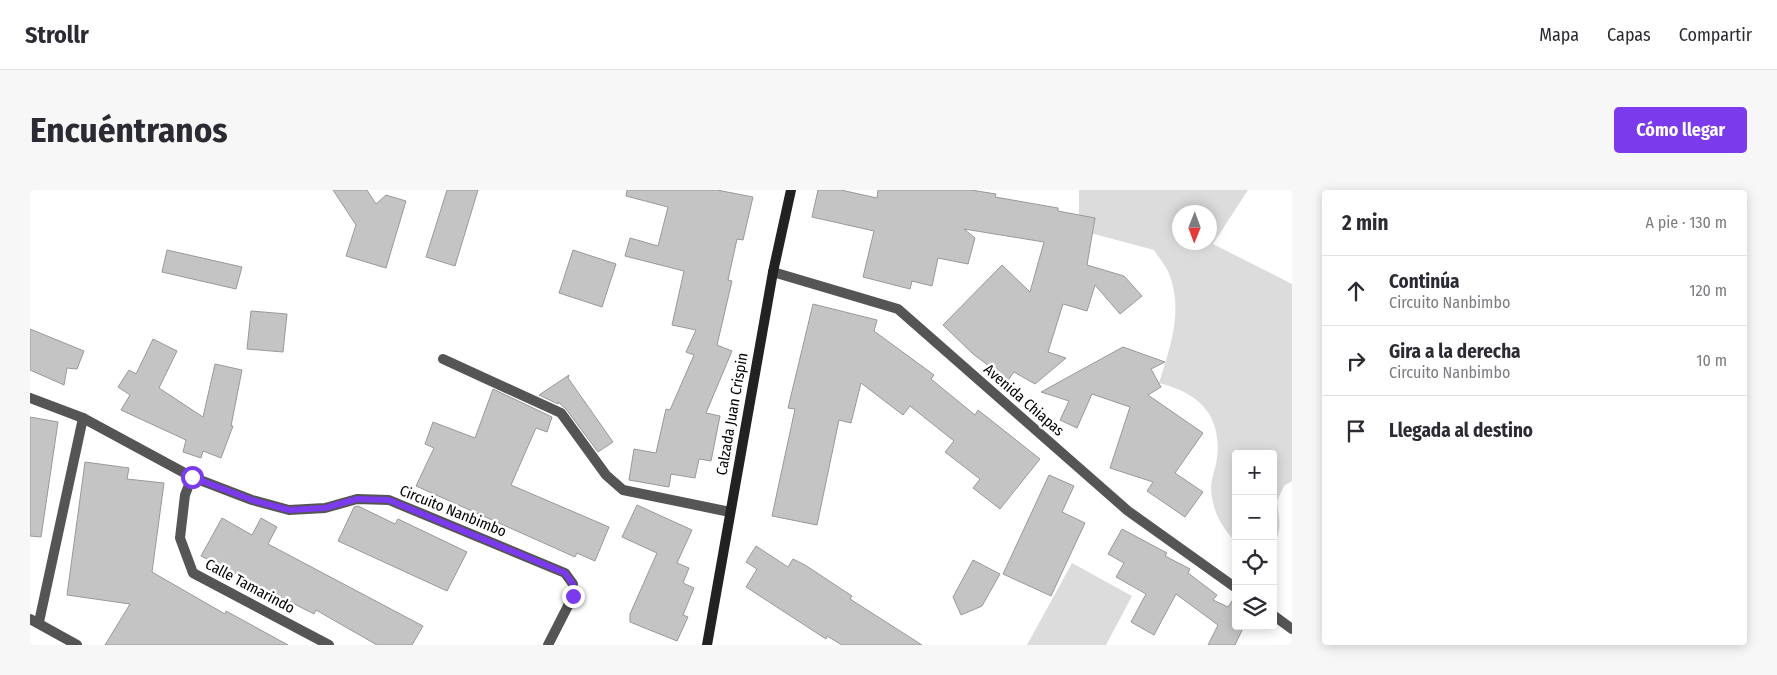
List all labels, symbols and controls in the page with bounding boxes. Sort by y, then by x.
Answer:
text: Strollr [25,21,89,49]
text: Mapa [1539,24,1579,46]
text: Capas [1607,24,1651,46]
text: Compartir [1679,24,1752,46]
button: Cómo llegar [1614,107,1747,153]
text: Encuéntranos [30,109,228,151]
north arrow [1172,205,1217,250]
text: 2 min [1342,210,1389,236]
text: A pie · 130 m [1646,213,1727,232]
text: Continúa [1389,270,1460,293]
icon: ahead [1342,277,1370,305]
text: 120 m [1689,281,1727,300]
text: Circuito Nanbimbo [1389,293,1510,312]
text: Gira a la derecha [1389,340,1521,363]
icon: right [1342,347,1370,375]
street label: Calzada Juan Crispin [712,351,752,477]
text: 10 m [1696,351,1727,370]
street label: Avenida Chiapas [980,360,1068,440]
text: Circuito Nanbimbo [1389,363,1510,382]
icon: arrive [1342,417,1370,445]
text: Llegada al destino [1389,419,1533,442]
map controls [1232,450,1277,630]
button: + [1232,450,1277,495]
route start [181,466,204,489]
street label: Circuito Nanbimbo [397,481,509,541]
button: − [1232,495,1277,540]
button: locate [1232,540,1277,585]
street label: Calle Tamarindo [202,555,298,617]
route end [562,585,585,608]
button: layers [1232,585,1277,630]

